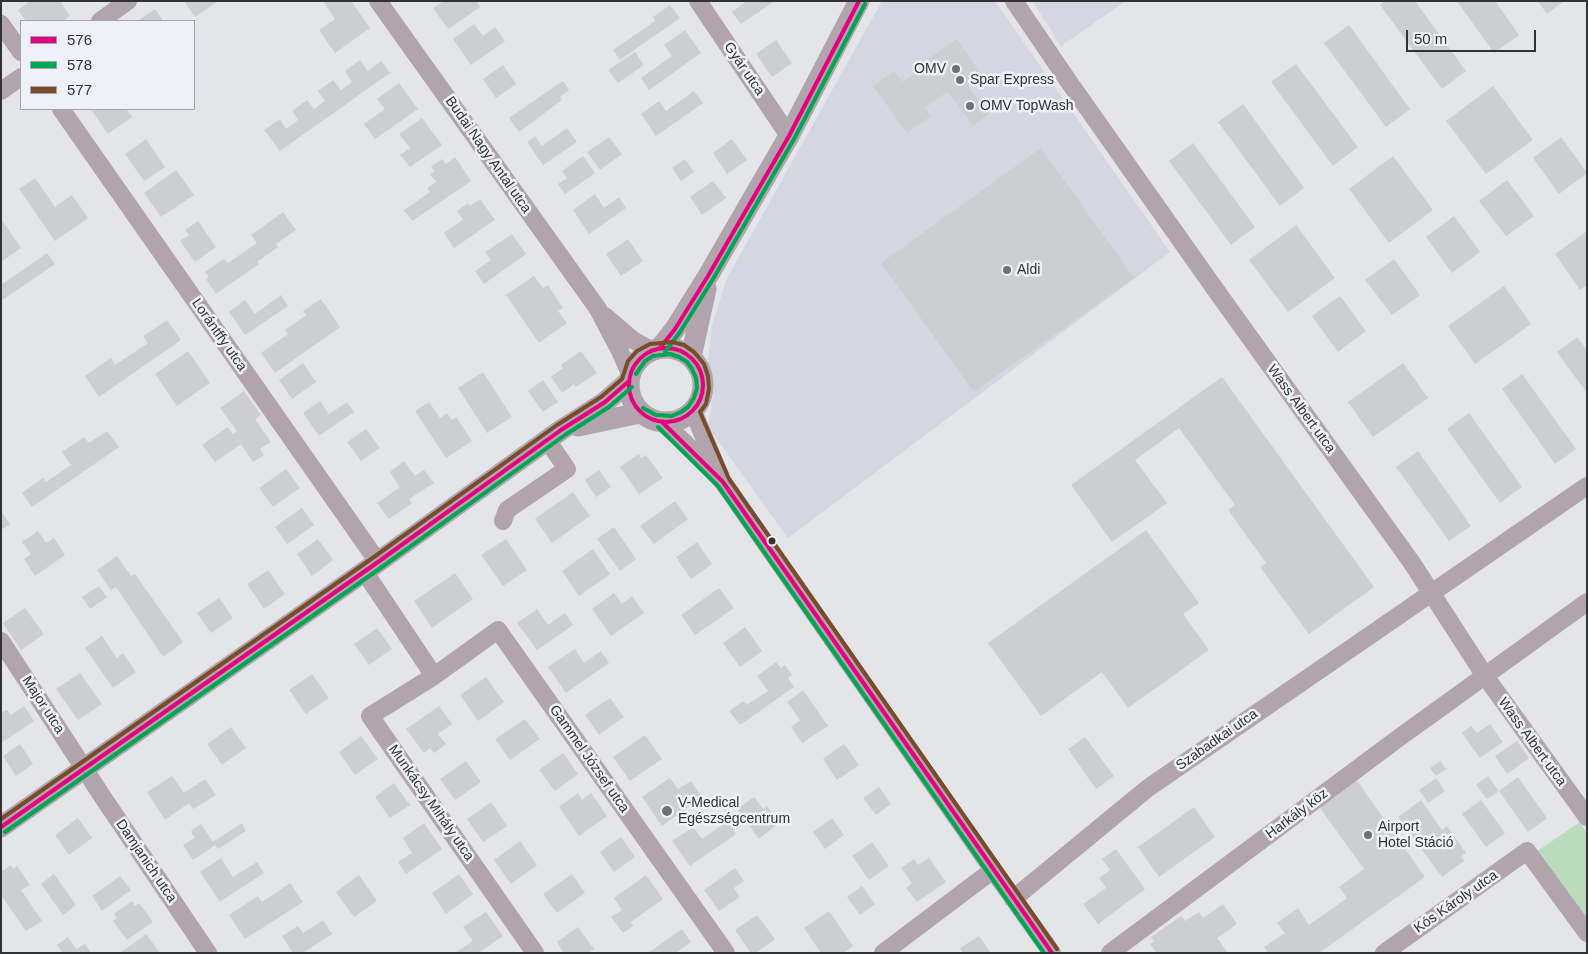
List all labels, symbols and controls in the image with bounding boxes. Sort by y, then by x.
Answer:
legend [20,20,195,110]
scale bar [1408,20,1538,52]
text: 50 m [1414,30,1447,47]
text: 576 [67,31,92,48]
street label: Gyár utca [720,39,768,99]
text: 578 [67,56,92,73]
place label: OMV [914,61,946,77]
marker: OMV [950,63,962,75]
place label: Spar Express [970,72,1054,88]
marker: Spar Express [954,74,966,86]
text: 577 [67,81,92,98]
street label: Budai Nagy Antal utca [441,93,535,217]
place label: OMV TopWash [980,98,1074,114]
marker: OMV TopWash [964,100,976,112]
place label: Aldi [1017,262,1040,278]
marker: Aldi [1001,264,1013,276]
street label: Lorántffy utca [188,296,250,374]
street label: Wass Albert utca [1263,361,1339,457]
unlabelled marker [767,536,777,546]
street label: Major utca [18,673,68,737]
street label: Wass Albert utca [1494,694,1570,790]
street label: Gammel József utca [546,702,632,816]
street label: Szabadkai utca [1173,706,1261,774]
street label: Munkácsy Mihály utca [385,742,477,864]
street label: Harkály köz [1263,785,1331,843]
place label: V-Medical Egészségcentrum [678,795,790,828]
marker: V-Medical Egészségcentrum [660,804,674,818]
street label: Damjanich utca [112,816,180,906]
place label: Airport Hotel Stáció [1378,819,1453,852]
marker: Airport Hotel Stáció [1362,829,1374,841]
street label: Kós Károly utca [1411,867,1501,937]

